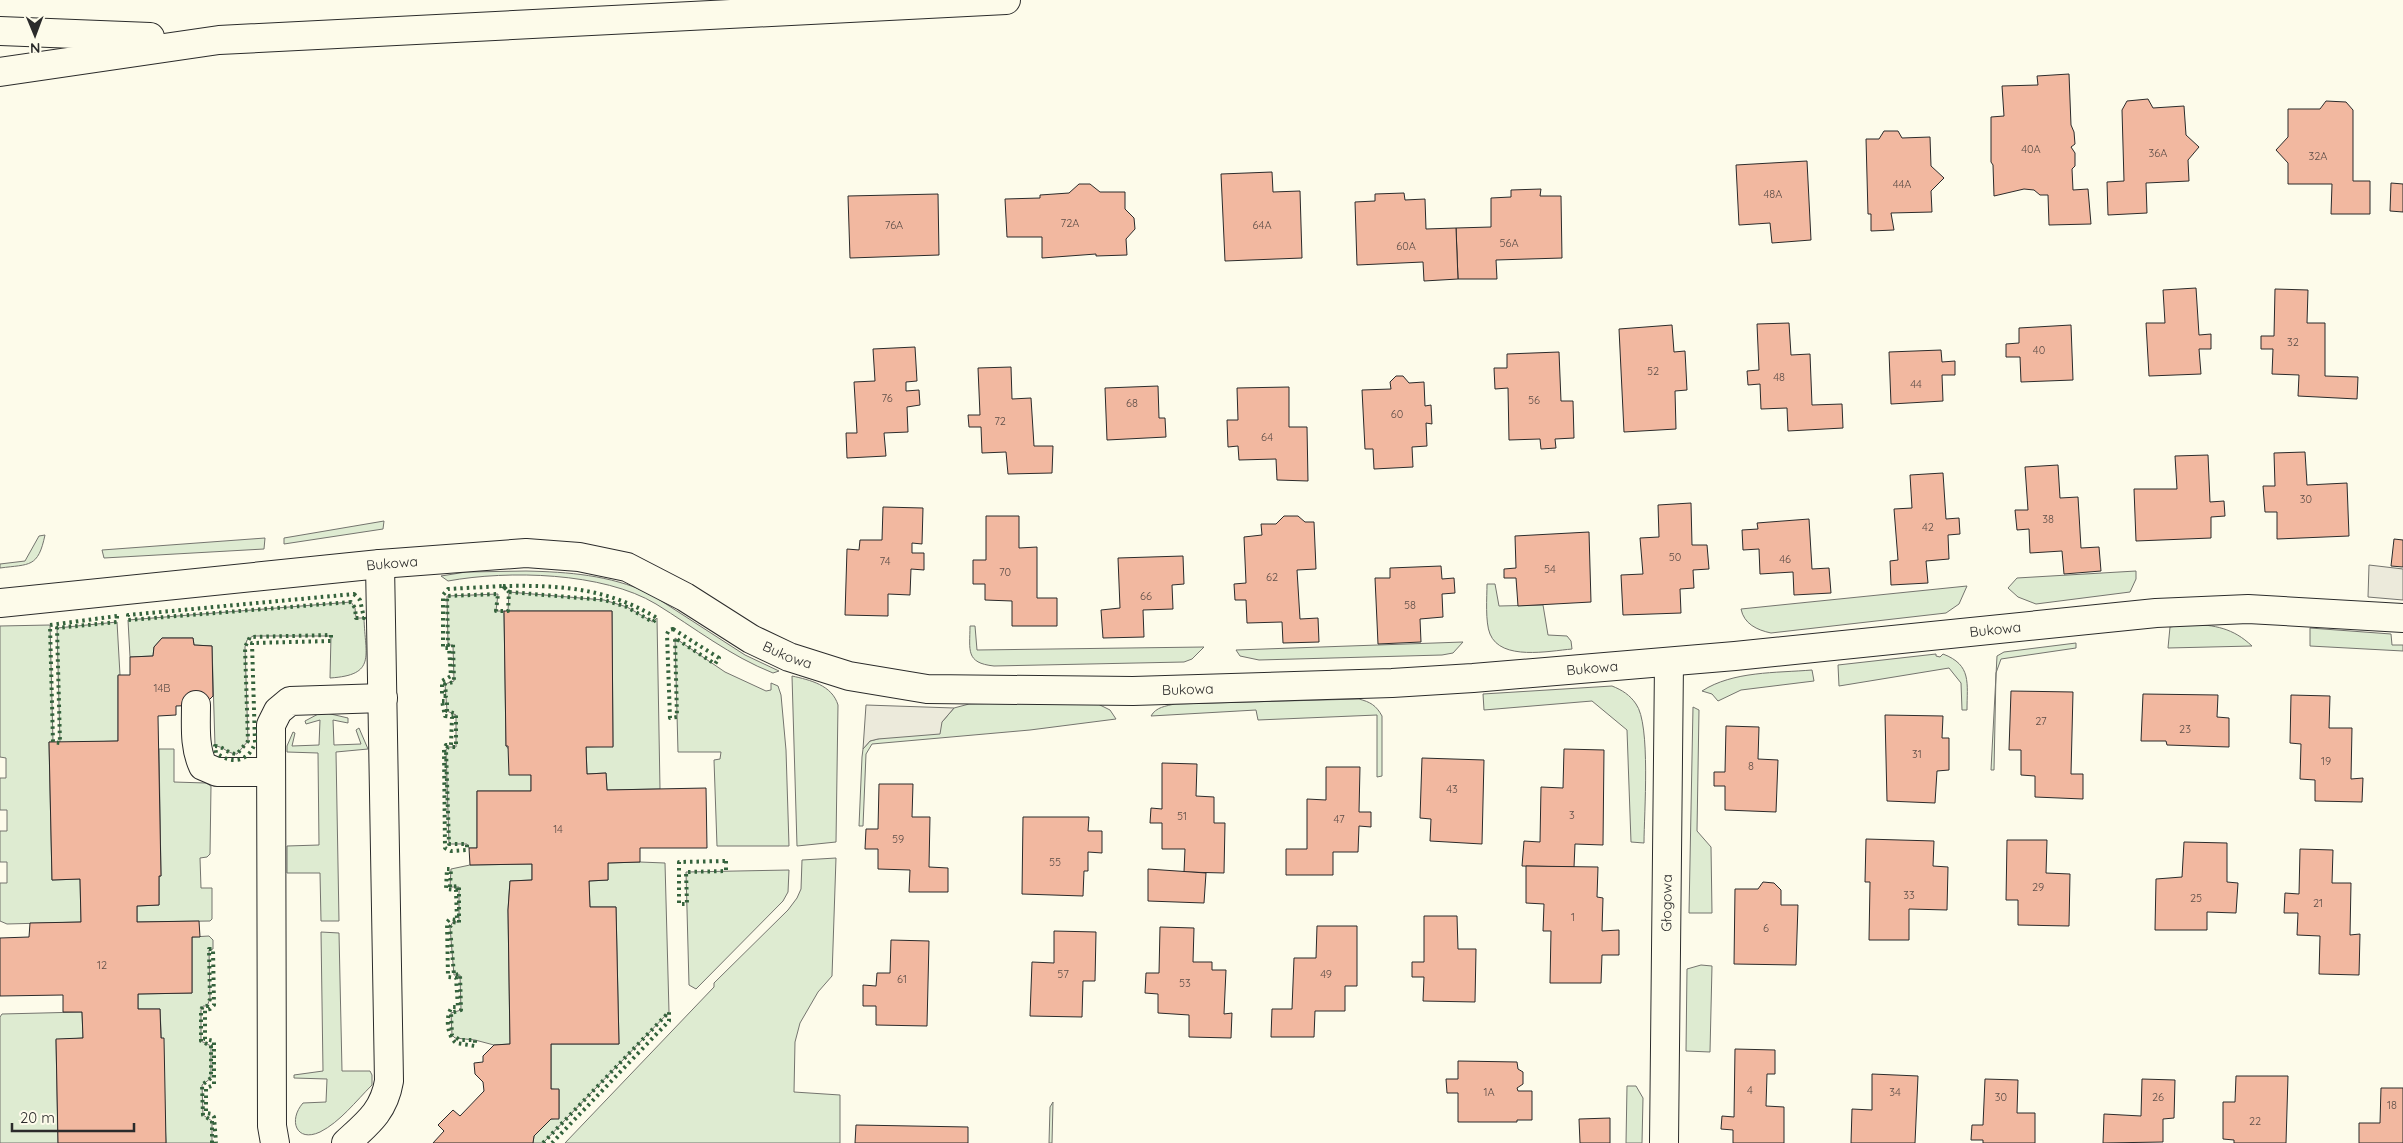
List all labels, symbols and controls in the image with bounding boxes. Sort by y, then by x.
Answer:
north arrow [10,10,60,60]
text: N [30,39,41,57]
house number: 40A [2021,142,2041,156]
house number: 36A [2149,146,2167,160]
house number: 32A [2309,149,2327,163]
house number: 44A [1893,177,1911,191]
house number: 48A [1764,187,1782,201]
house number: 72A [1061,216,1079,230]
house number: 76A [885,218,903,232]
house number: 64A [1253,218,1272,232]
house number: 56A [1499,236,1519,250]
house number: 60A [1396,239,1416,253]
house number: 32 [2287,335,2299,349]
house number: 40 [2033,343,2045,357]
house number: 52 [1647,364,1659,378]
house number: 48 [1773,370,1785,384]
house number: 44 [1910,377,1922,391]
house number: 76 [881,391,893,405]
house number: 56 [1528,393,1540,407]
house number: 68 [1126,396,1138,410]
house number: 60 [1391,407,1403,421]
house number: 72 [994,414,1006,428]
house number: 64 [1261,430,1273,444]
house number: 30 [2300,492,2312,506]
house number: 38 [2042,512,2054,526]
house number: 42 [1922,520,1934,534]
house number: 50 [1669,550,1681,564]
street label: Bukowa [365,552,418,574]
house number: 46 [1779,552,1791,566]
house number: 74 [880,554,891,568]
house number: 54 [1544,562,1556,576]
house number: 70 [999,565,1011,579]
house number: 62 [1266,570,1278,584]
house number: 66 [1140,589,1152,603]
house number: 58 [1404,598,1416,612]
street label: Bukowa [1969,618,2022,641]
street label: Bukowa [760,637,814,673]
street label: Bukowa [1566,657,1619,679]
street label: Bukowa [1162,680,1214,699]
house number: 14B [154,681,170,695]
house number: 27 [2035,714,2047,728]
house number: 23 [2179,722,2191,736]
house number: 31 [1912,747,1922,761]
house number: 19 [2321,754,2331,768]
house number: 8 [1748,759,1754,773]
house number: 43 [1446,782,1458,796]
house number: 3 [1569,808,1575,822]
house number: 51 [1177,809,1187,823]
house number: 47 [1333,812,1345,826]
house number: 14 [553,822,563,836]
house number: 59 [892,832,904,846]
house number: 55 [1049,855,1061,869]
street label: Głogowa [1657,874,1676,932]
house number: 29 [2032,880,2044,894]
house number: 33 [1903,888,1915,902]
house number: 25 [2190,891,2202,905]
house number: 21 [2313,896,2323,910]
house number: 1 [1571,910,1575,924]
house number: 6 [1763,921,1769,935]
house number: 12 [97,958,107,972]
house number: 57 [1057,967,1069,981]
house number: 49 [1320,967,1332,981]
house number: 61 [897,972,907,986]
house number: 53 [1179,976,1191,990]
house number: 4 [1747,1083,1753,1097]
house number: 1A [1483,1085,1495,1099]
house number: 34 [1889,1085,1901,1099]
house number: 30 [1995,1090,2007,1104]
house number: 26 [2152,1090,2164,1104]
house number: 18 [2387,1098,2397,1112]
scale bar [12,1100,135,1132]
text: 20 m [20,1108,55,1127]
house number: 22 [2249,1114,2261,1128]

